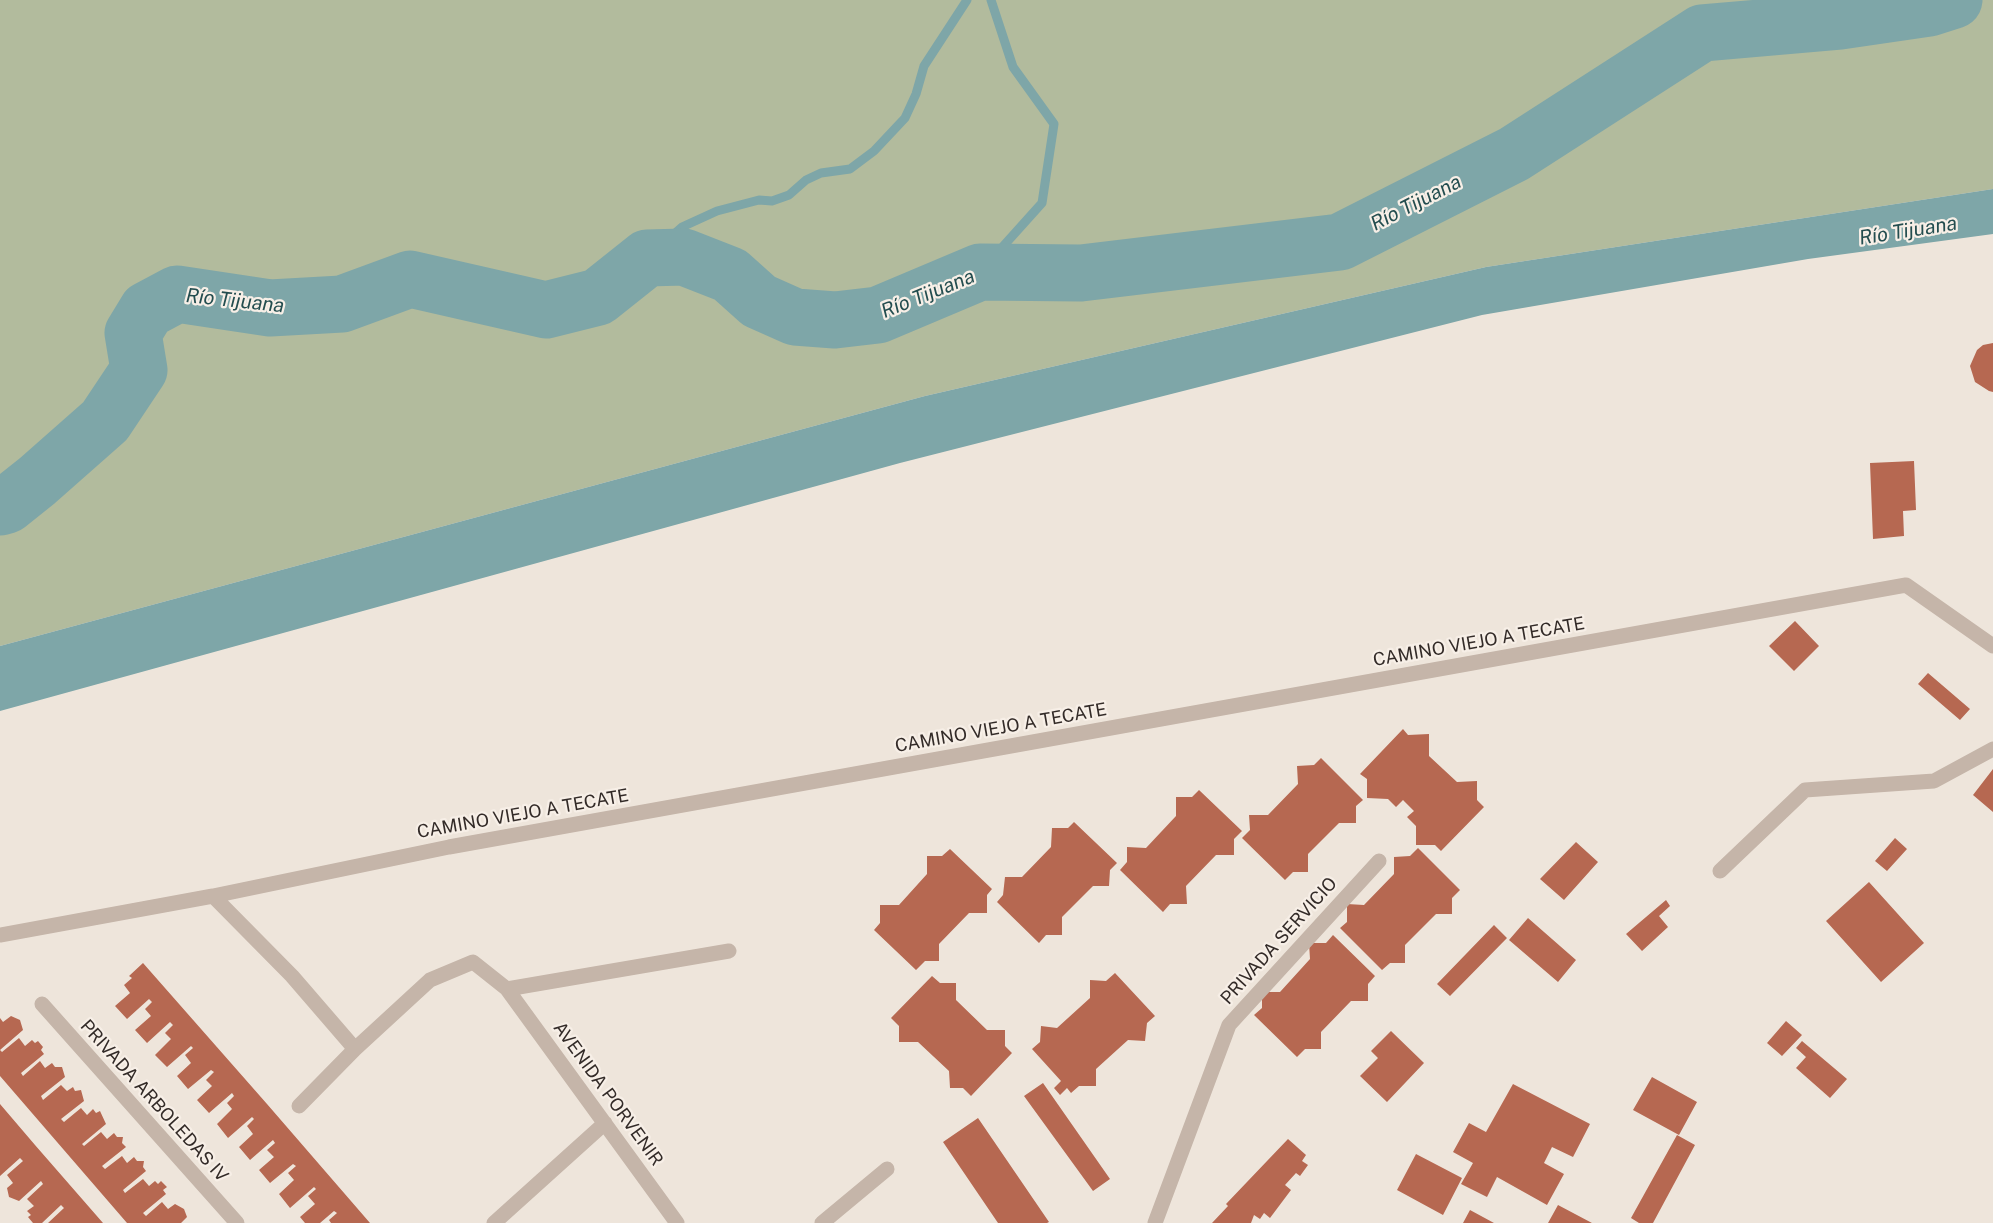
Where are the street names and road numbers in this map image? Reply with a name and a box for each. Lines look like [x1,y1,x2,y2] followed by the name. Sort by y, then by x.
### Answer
[1371,613,1587,671] street label: CAMINO VIEJO A TECATE
[893,699,1109,757] street label: CAMINO VIEJO A TECATE
[415,785,631,843] street label: CAMINO VIEJO A TECATE
[1216,873,1342,1009] street label: PRIVADA SERVICIO
[75,1015,233,1187] street label: PRIVADA ARBOLEDAS IV
[549,1018,667,1170] street label: AVENIDA PORVENIR

